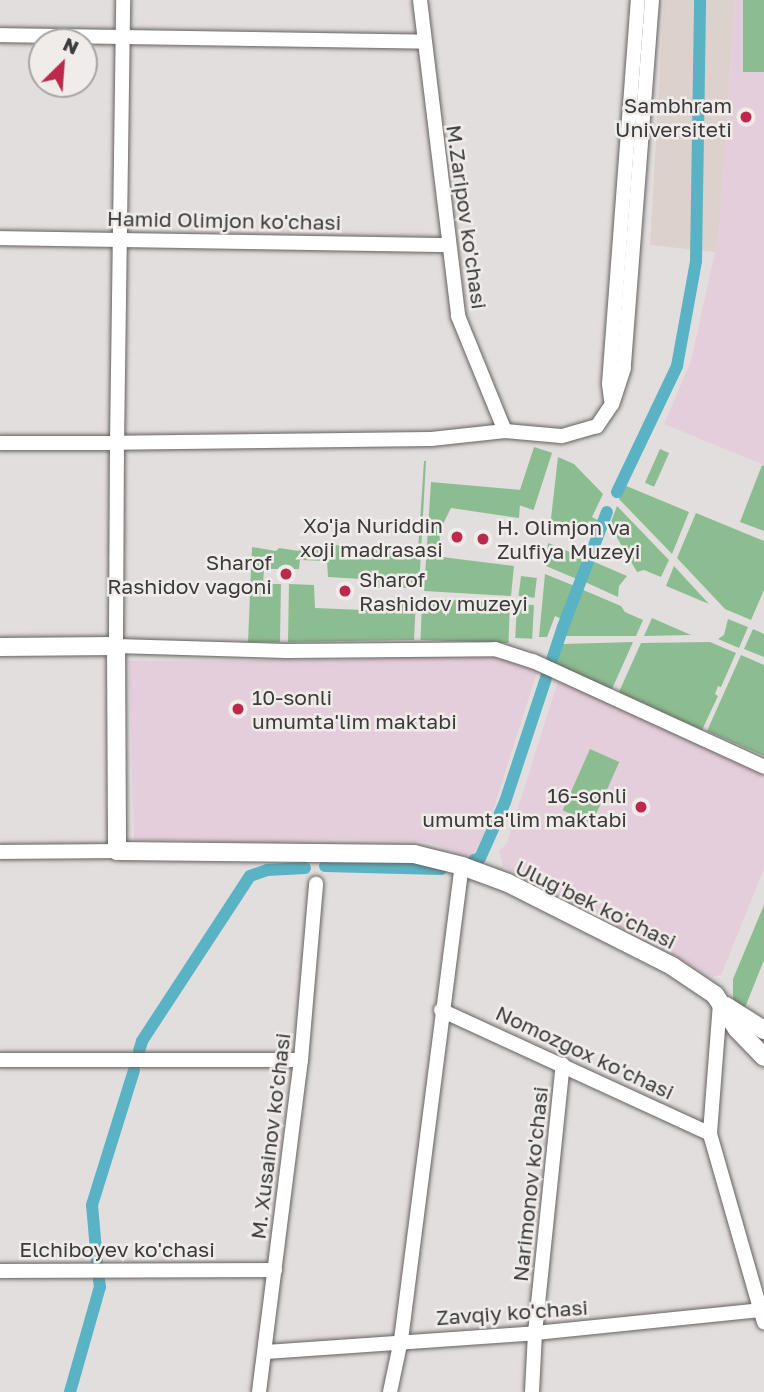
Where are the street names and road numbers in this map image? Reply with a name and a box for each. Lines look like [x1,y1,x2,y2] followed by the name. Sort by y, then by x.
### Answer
[442,123,492,311] street label: M.Zaripov ko'chasi
[107,205,341,235] street label: Hamid Olimjon ko'chasi
[512,854,680,954] street label: Ulug'bek ko'chasi
[492,1000,678,1104] street label: Nomozgox ko'chasi
[245,1031,295,1241] street label: M. Xusainov ko'chasi
[507,1085,553,1283] street label: Narimonov ko'chasi
[19,1236,215,1262] street label: Elchiboyev ko'chasi
[435,1294,589,1330] street label: Zavqiy ko'chasi

